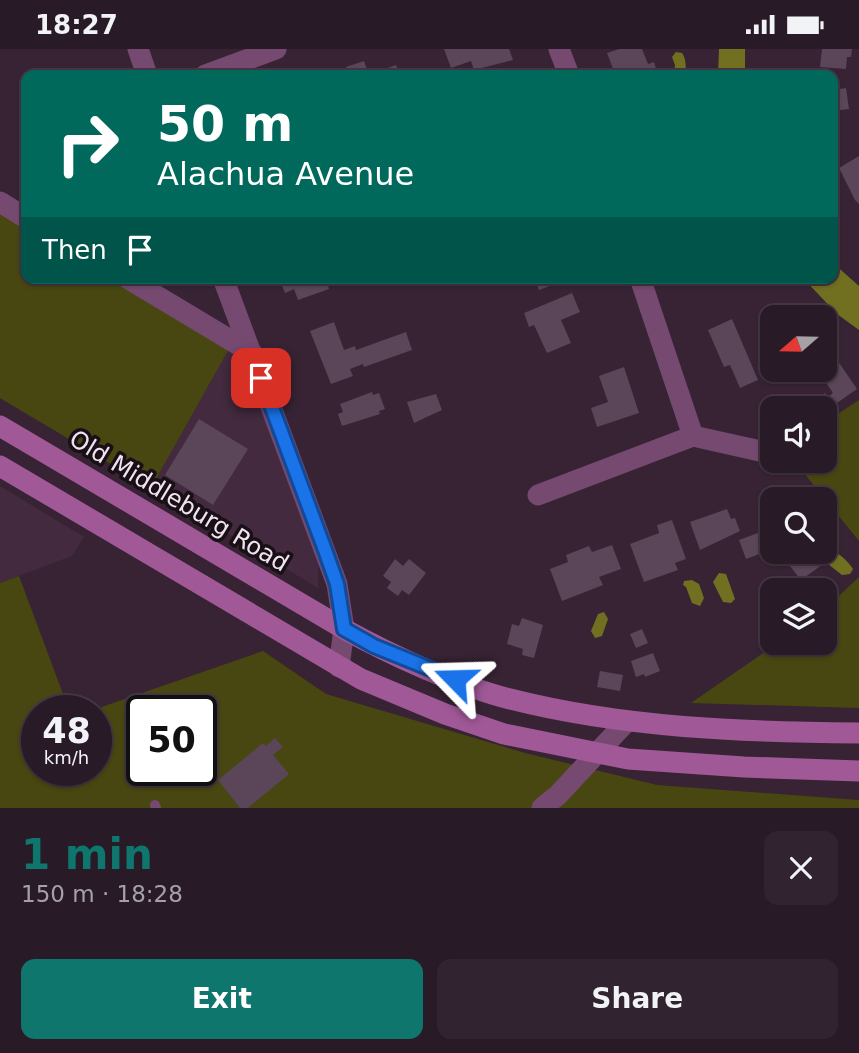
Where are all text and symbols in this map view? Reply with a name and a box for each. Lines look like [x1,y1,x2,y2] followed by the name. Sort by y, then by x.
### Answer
[35,10,118,40] text: 18:27
[157,96,293,153] text: 50 m
[42,98,133,189] icon: right
[157,155,414,193] text: Alachua Avenue
[121,231,159,269] icon: arrive
[42,235,107,265] text: Then
[760,305,836,381] north arrow
[760,305,837,655] map controls
[231,348,291,408] pin
[242,359,280,397] icon: arrive
[760,396,837,473] button: sound
[64,424,294,578] street label: Old Middleburg Road
[760,487,837,564] button: search
[760,578,837,655] button: layers
[418,642,492,716] position arrow
[126,695,217,786] speed limit sign: 50
[42,711,91,751] text: 48
[44,747,89,768] text: km/h
[21,830,153,879] text: 1 min
[764,831,838,905] button: close
[21,881,183,907] text: 150 m · 18:28
[21,959,423,1039] button: Exit
[437,959,838,1039] button: Share

